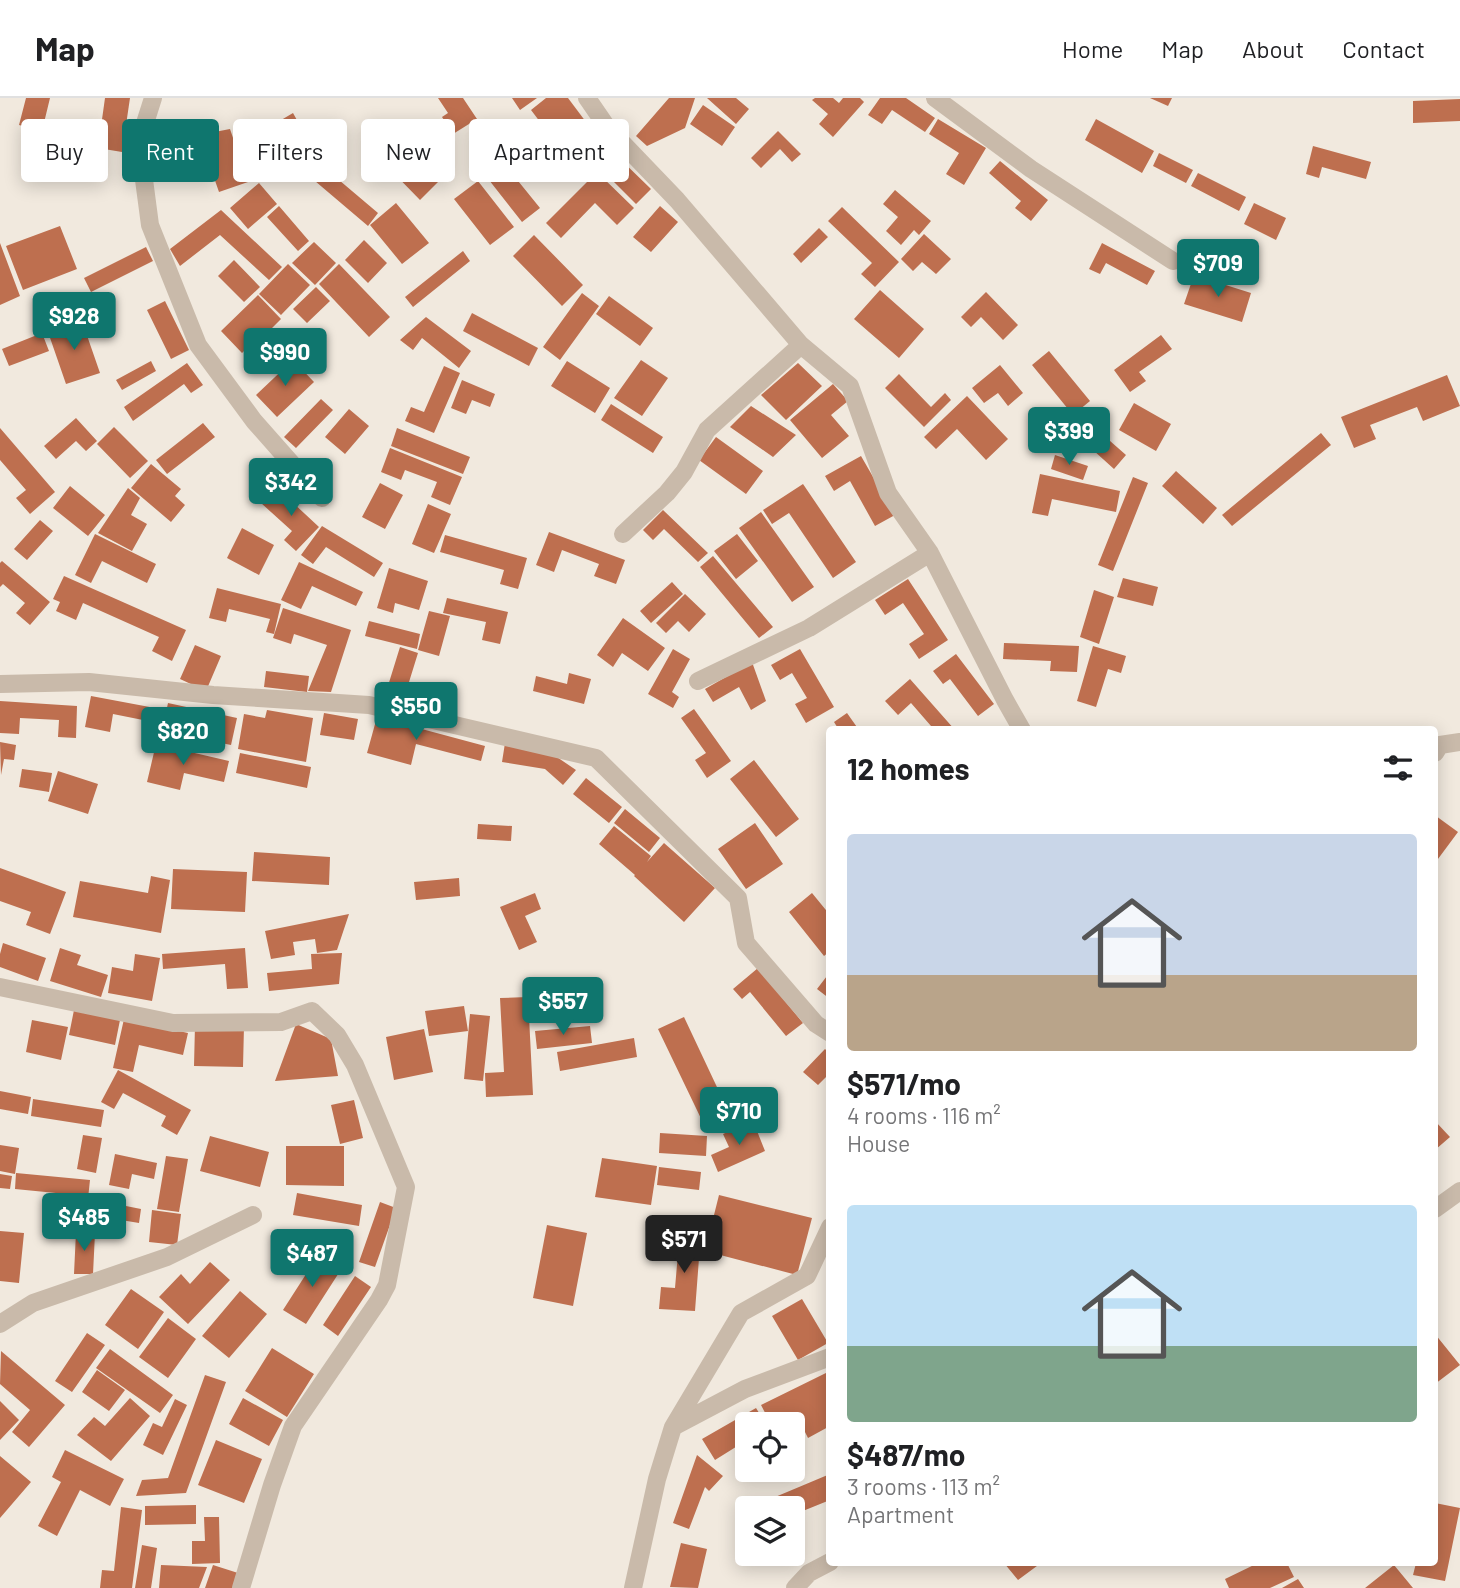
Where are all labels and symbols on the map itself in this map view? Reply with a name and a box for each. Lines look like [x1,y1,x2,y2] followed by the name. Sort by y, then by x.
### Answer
[1177,240,1259,299] pin: $709
[33,292,115,352] pin: $928
[244,328,326,388] pin: $990
[1028,408,1110,467] pin: $399
[250,458,332,518] pin: $342
[375,682,457,742] pin: $550
[142,708,224,767] pin: $820
[522,978,604,1037] pin: $557
[698,1088,780,1147] pin: $710
[43,1194,125,1253] pin: $485
[643,1216,725,1275] pin: $571
[271,1230,353,1289] pin: $487

